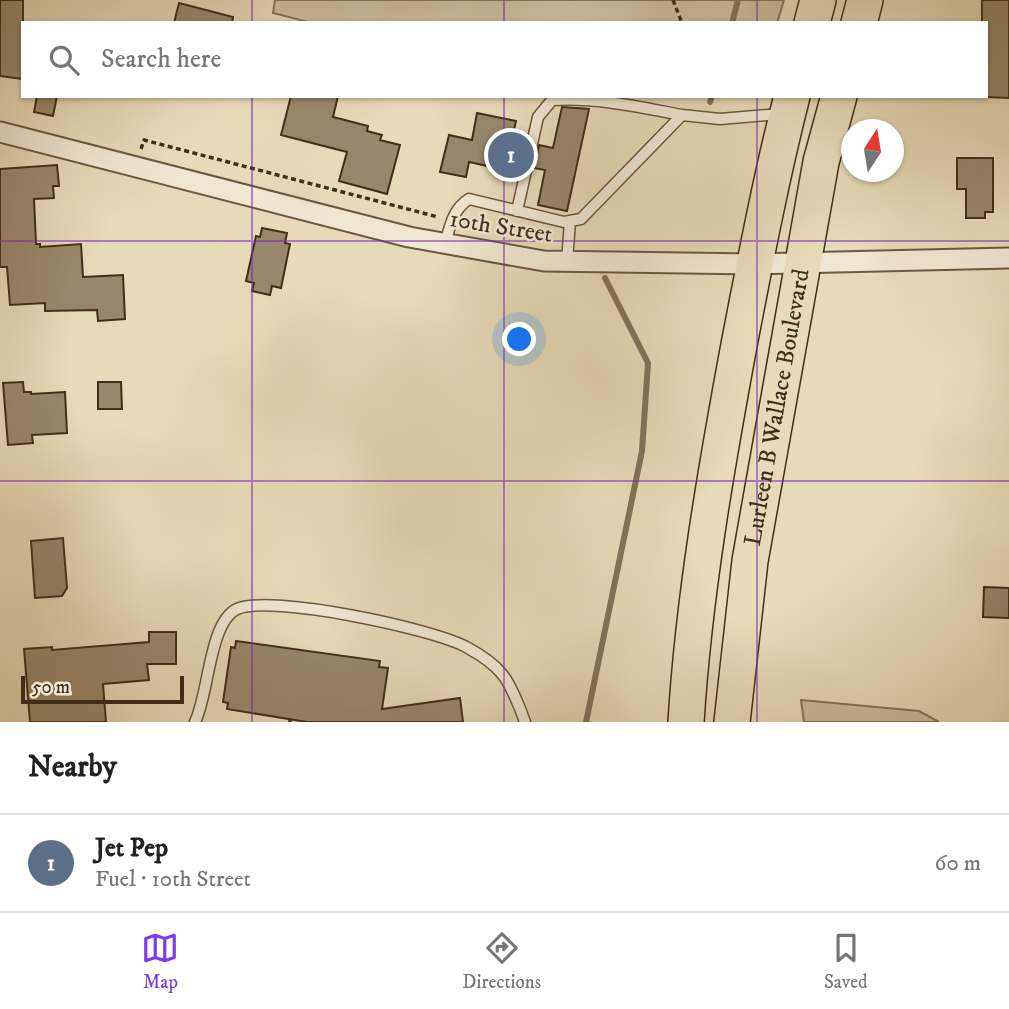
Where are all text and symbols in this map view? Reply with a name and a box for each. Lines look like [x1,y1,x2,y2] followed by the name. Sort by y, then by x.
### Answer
[21,21,988,98] search box
[45,41,83,79] icon: search
[101,43,221,76] text: Search here
[841,119,904,182] north arrow
[488,129,534,181] pin: 1
[447,204,555,250] street label: 10th Street
[738,267,817,548] street label: Lurleen B Wallace Boulevard
[502,322,536,356] your location
[21,673,184,705] scale bar
[32,676,70,699] text: 50 m
[28,749,117,786] text: Nearby
[95,832,168,865] text: Jet Pep
[47,849,55,878] text: 1
[934,849,981,878] text: 60 m
[95,865,251,894] text: Fuel · 10th Street
[141,929,179,994] tab: Map
[462,929,541,994] tab: Directions
[824,929,868,994] tab: Saved

